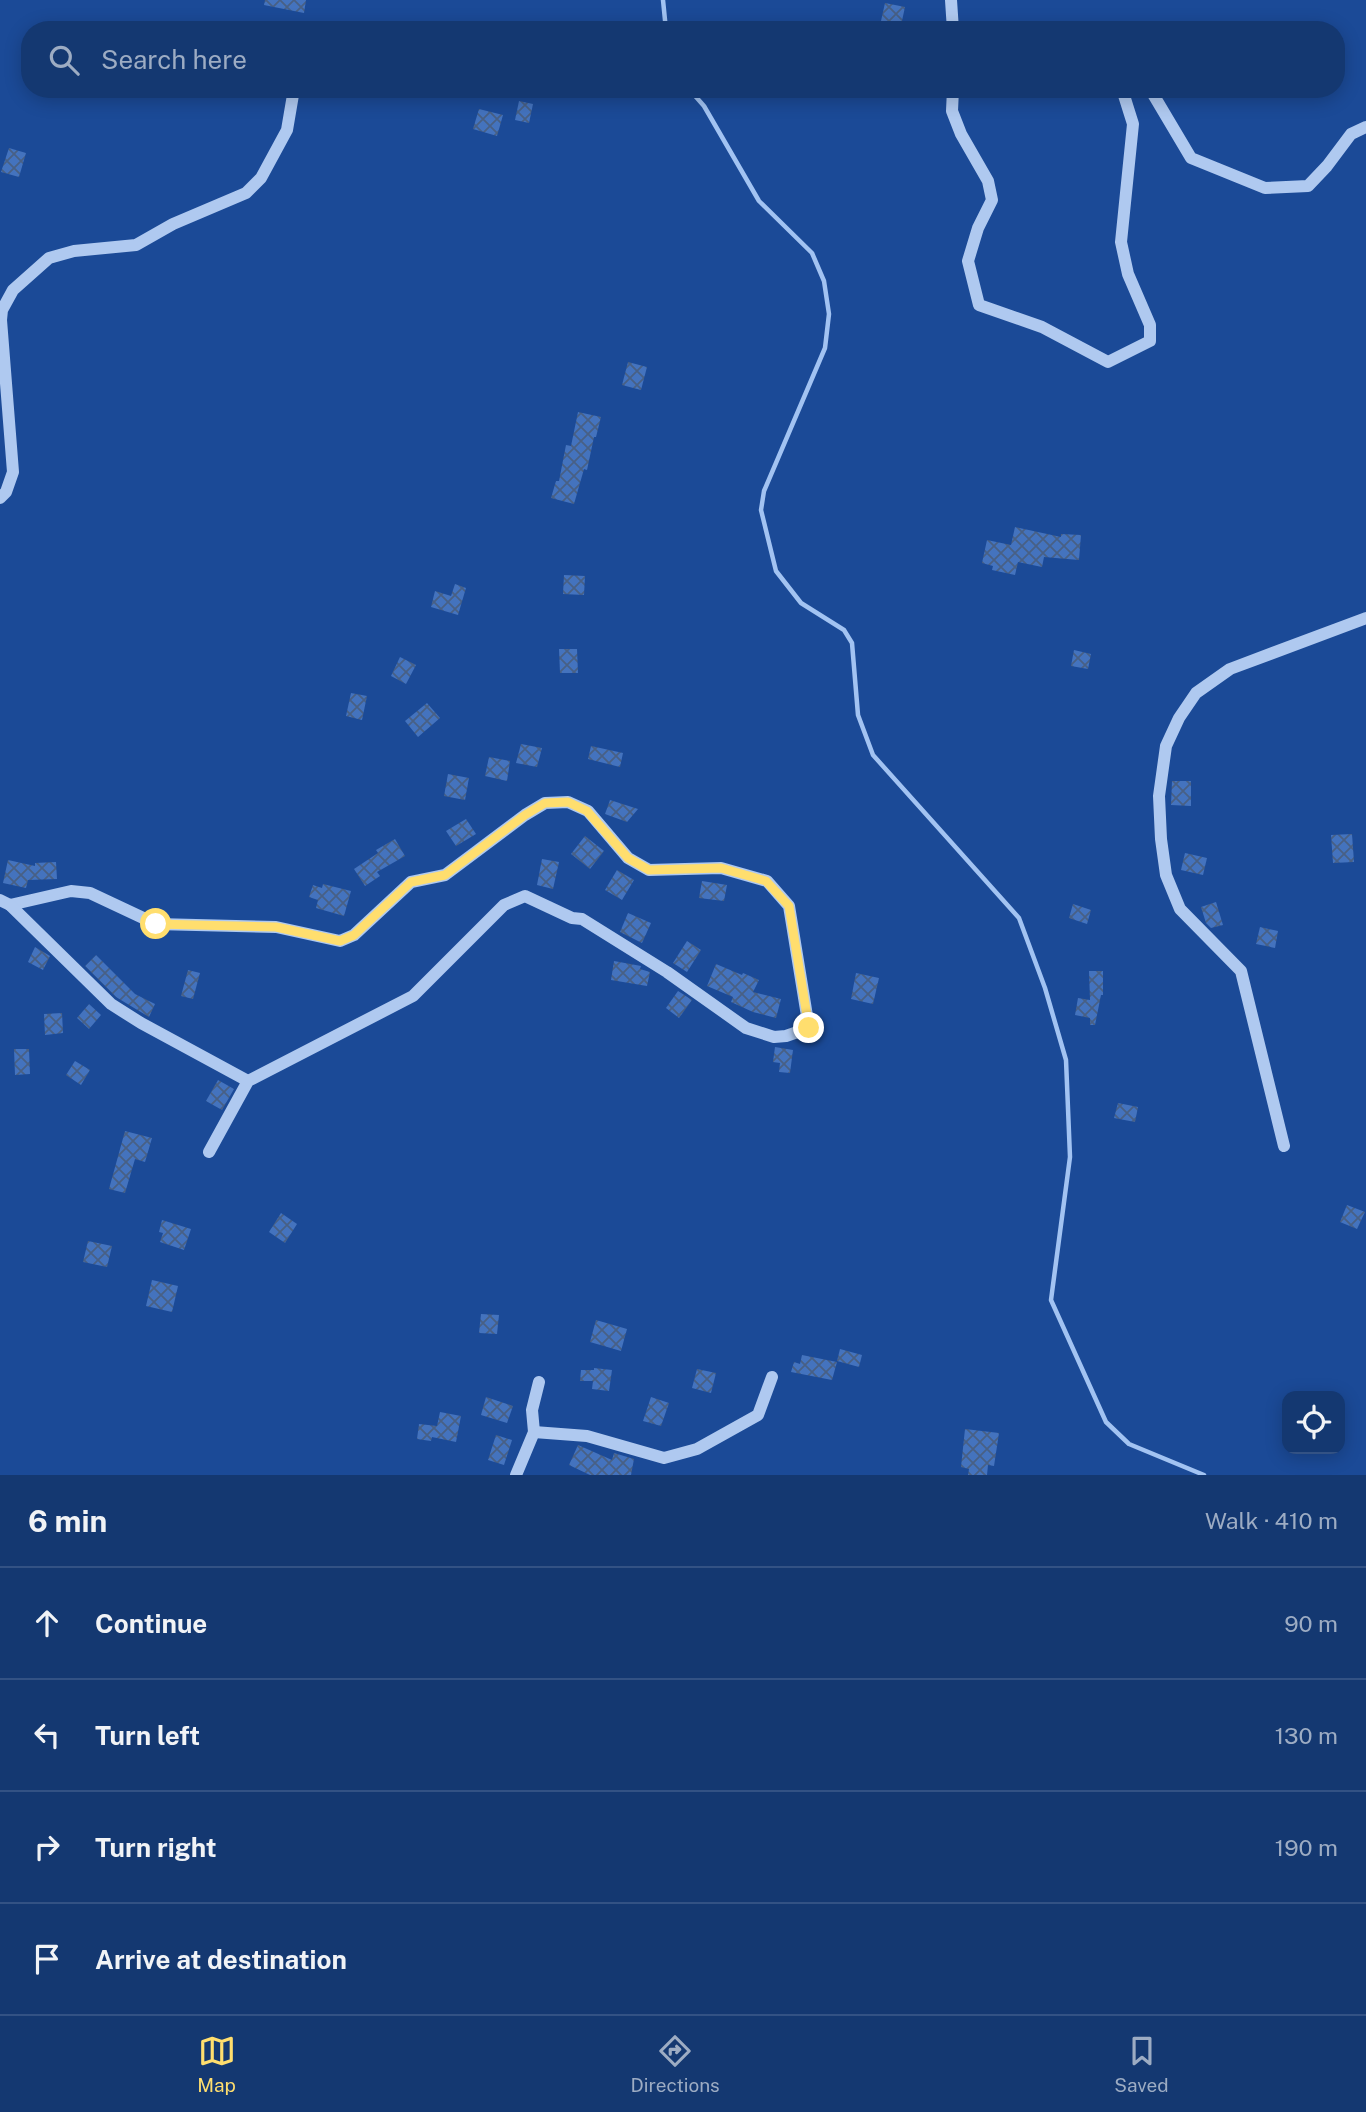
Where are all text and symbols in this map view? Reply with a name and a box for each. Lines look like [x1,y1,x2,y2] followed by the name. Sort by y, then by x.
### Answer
[21,21,1345,98] search box
[45,41,83,79] icon: search
[101,44,247,75] text: Search here
[140,908,171,939] route start
[793,1012,824,1043] route end
[1282,1391,1345,1454] map controls
[1282,1391,1345,1454] button: locate
[28,1503,107,1539] text: 6 min
[1205,1507,1338,1534] text: Walk · 410 m
[28,1604,66,1642] icon: ahead
[95,1608,207,1639] text: Continue
[1284,1610,1338,1637] text: 90 m
[28,1716,66,1754] icon: left
[95,1720,200,1751] text: Turn left
[1275,1722,1338,1749] text: 130 m
[28,1828,66,1866] icon: right
[95,1832,217,1863] text: Turn right
[1275,1834,1338,1861] text: 190 m
[28,1940,66,1978] icon: arrive
[95,1944,347,1975] text: Arrive at destination
[197,2032,236,2096] tab: Map
[630,2032,720,2096] tab: Directions
[1114,2032,1169,2096] tab: Saved

